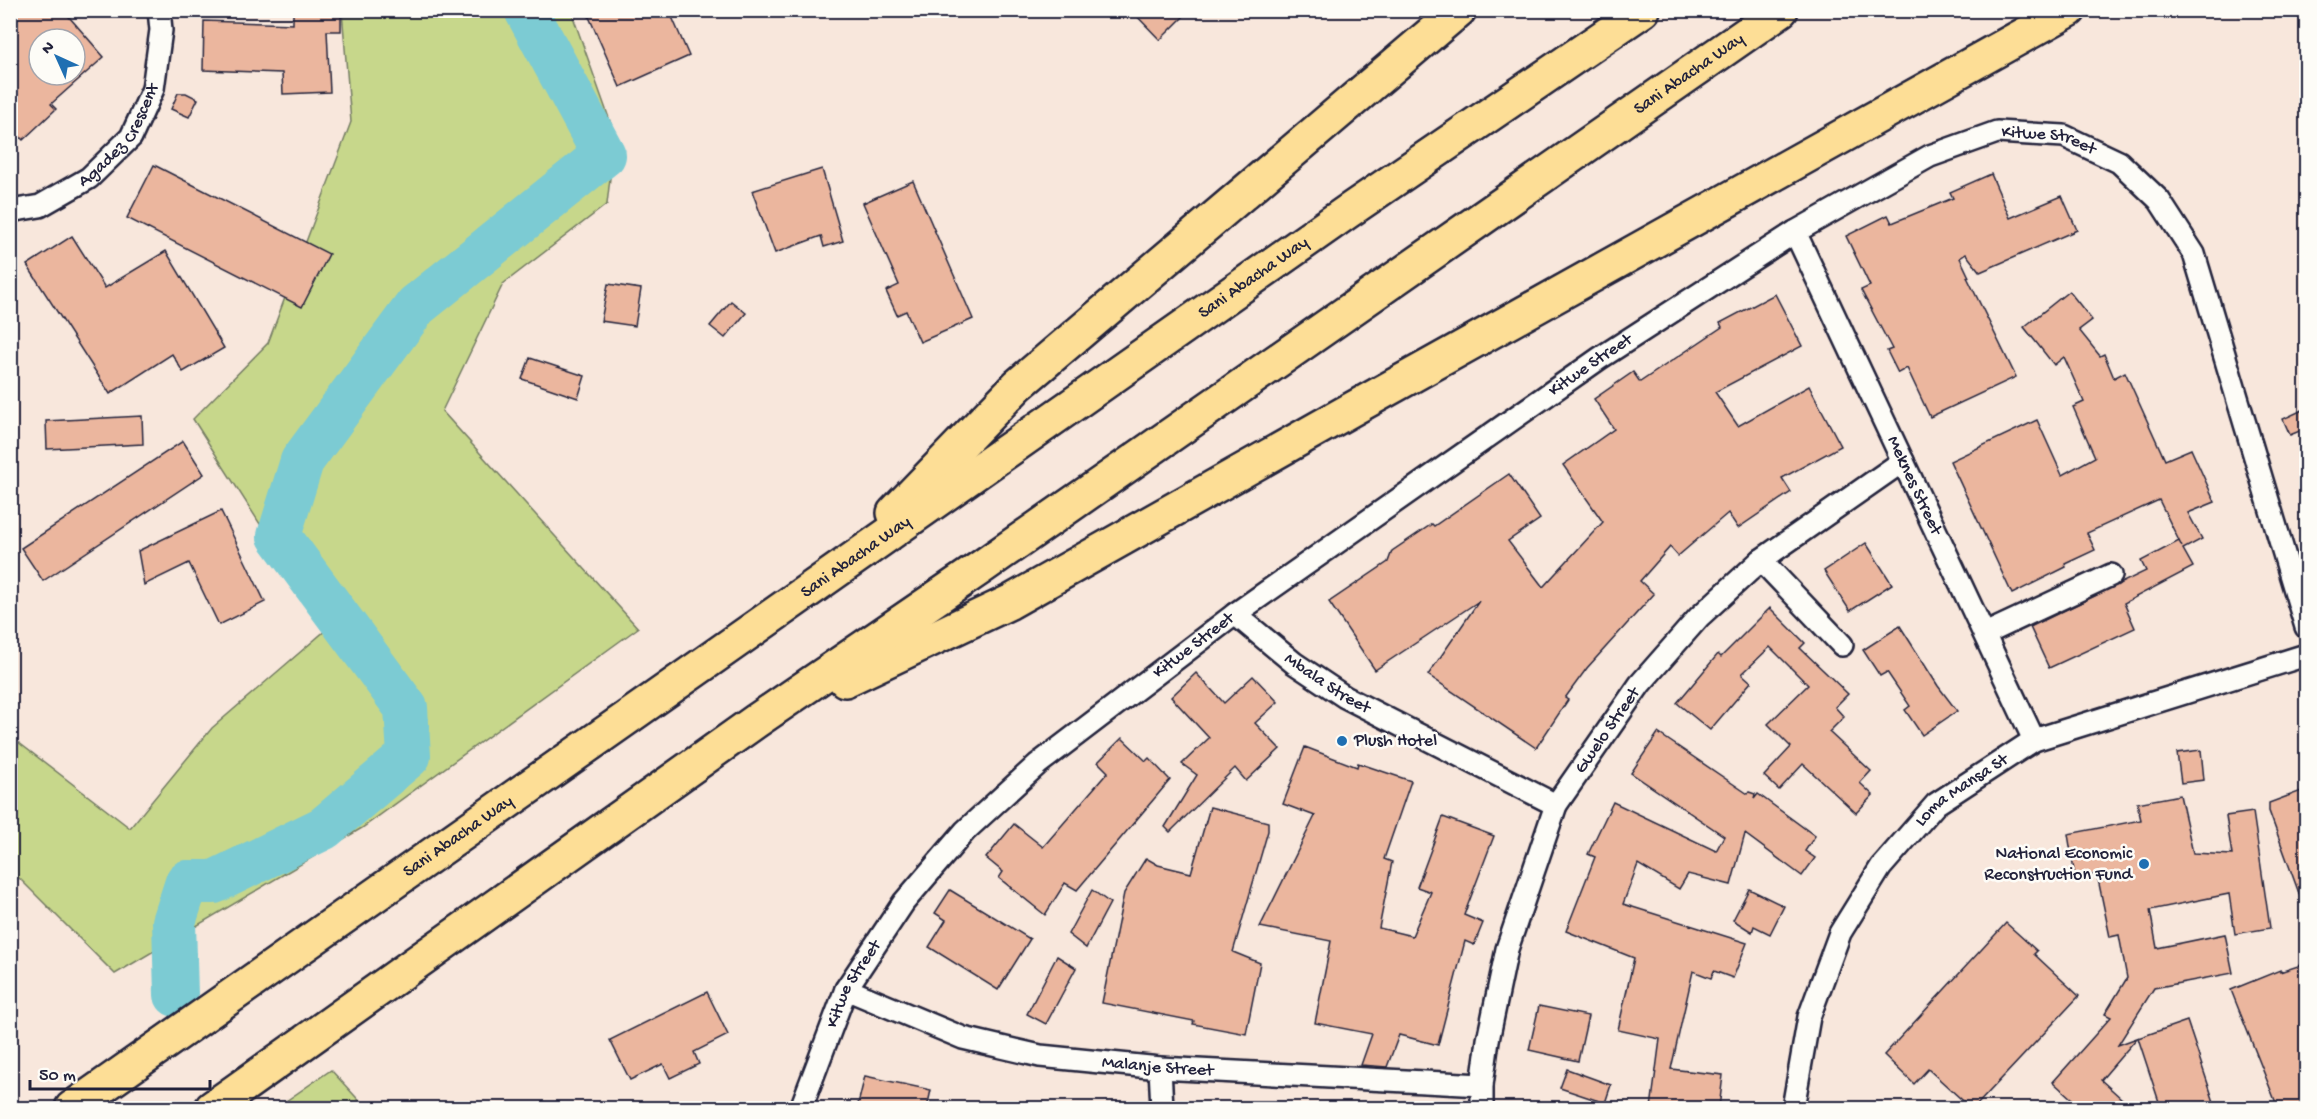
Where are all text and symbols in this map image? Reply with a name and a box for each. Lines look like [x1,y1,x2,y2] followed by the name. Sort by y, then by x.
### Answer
[27,27,87,87] north arrow
[1630,28,1748,120] street label: Sani Abacha Way
[38,38,60,59] text: N
[75,81,164,192] street label: Agadez Crescent
[2001,122,2101,161] street label: Kitwe Street
[1194,232,1313,324] street label: Sani Abacha Way
[1545,329,1638,401] street label: Kitwe Street
[1882,433,1947,540] street label: Meknes Street
[797,511,915,603] street label: Sani Abacha Way
[1149,607,1240,683] street label: Kitwe Street
[1280,649,1375,719] street label: Mbala Street
[1570,682,1646,778] street label: Gwelo Street
[1353,731,1437,752] place label: Plush Hotel
[1335,734,1349,748] marker: Plush Hotel
[1911,748,2014,831] street label: Loma Mansa St
[399,791,517,882] street label: Sani Abacha Way
[1984,844,2133,886] place label: National Economic Reconstruction Fund
[2137,857,2151,871] marker: National Economic Reconstruction Fund
[822,935,887,1031] street label: Kitwe Street
[1101,1052,1216,1081] street label: Malanje Street
[30,1053,210,1091] scale bar
[39,1066,76,1087] text: 50 m

